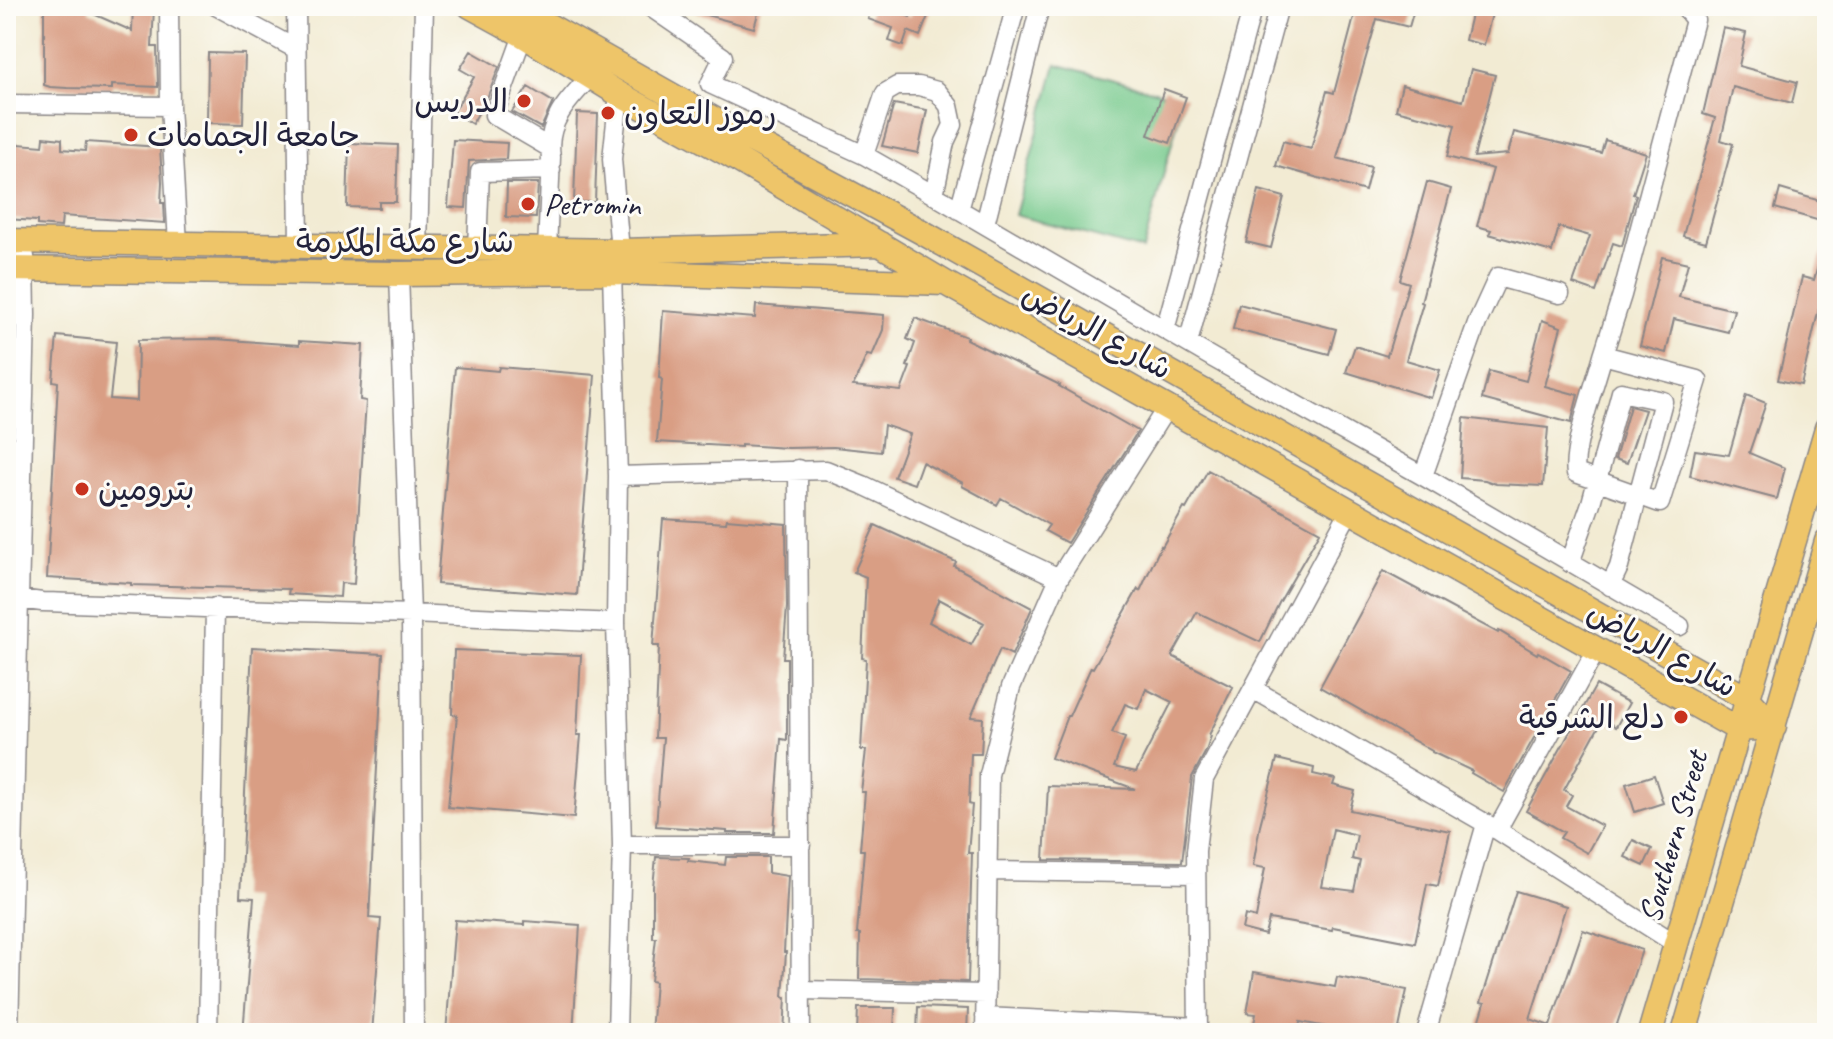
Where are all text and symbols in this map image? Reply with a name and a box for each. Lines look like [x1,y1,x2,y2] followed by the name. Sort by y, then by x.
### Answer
[414,81,508,122] place label: الدريس
[515,92,533,110] marker: الدريس
[624,93,777,134] place label: رموز التعاون
[599,104,617,122] marker: رموز التعاون
[147,115,360,156] place label: جامعة الجمامات
[122,126,140,144] marker: جامعة الجمامات
[544,184,642,225] place label: Petromin
[519,195,537,213] marker: Petromin
[296,221,514,264] street label: شارع مكة المكرمة
[1014,273,1179,391] street label: شارع الرياض
[98,469,194,510] place label: بترومين
[73,480,91,498] marker: بترومين
[1579,591,1744,709] street label: شارع الرياض
[1519,697,1665,740] place label: دلع الشرقية
[1672,708,1690,726] marker: دلع الشرقية
[1629,743,1718,928] street label: Southern Street

